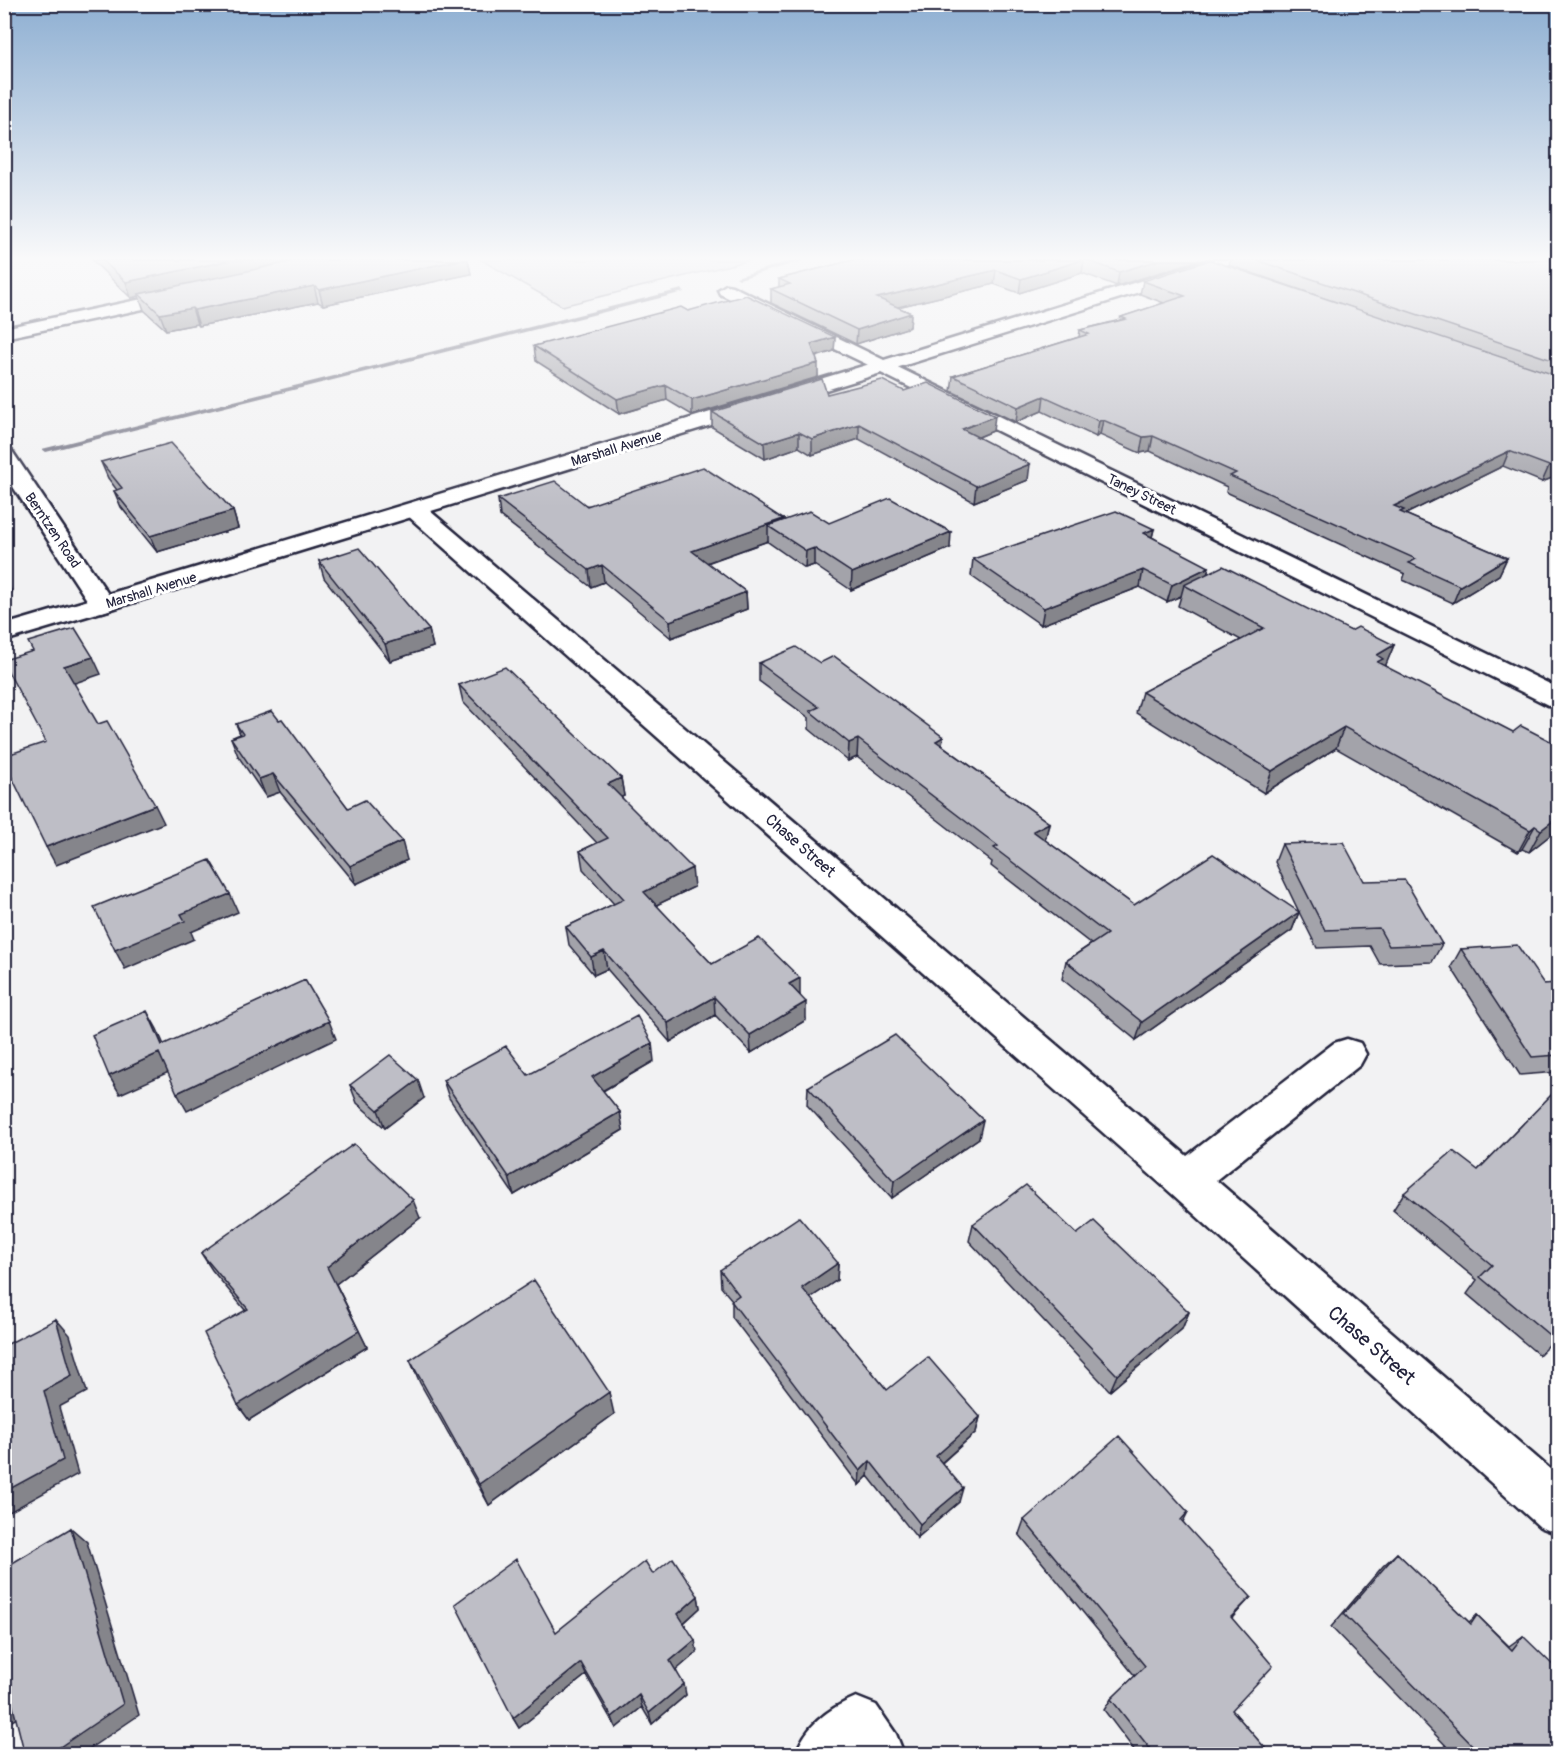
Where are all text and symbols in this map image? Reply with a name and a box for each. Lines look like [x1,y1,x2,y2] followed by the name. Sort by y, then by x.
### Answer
[569,427,664,470] street label: Marshall Avenue
[1104,470,1179,519] street label: Taney Street
[21,489,84,571] street label: Berntzen Road
[104,569,199,612] street label: Marshall Avenue
[761,810,840,882] street label: Chase Street
[1323,1300,1421,1391] street label: Chase Street

